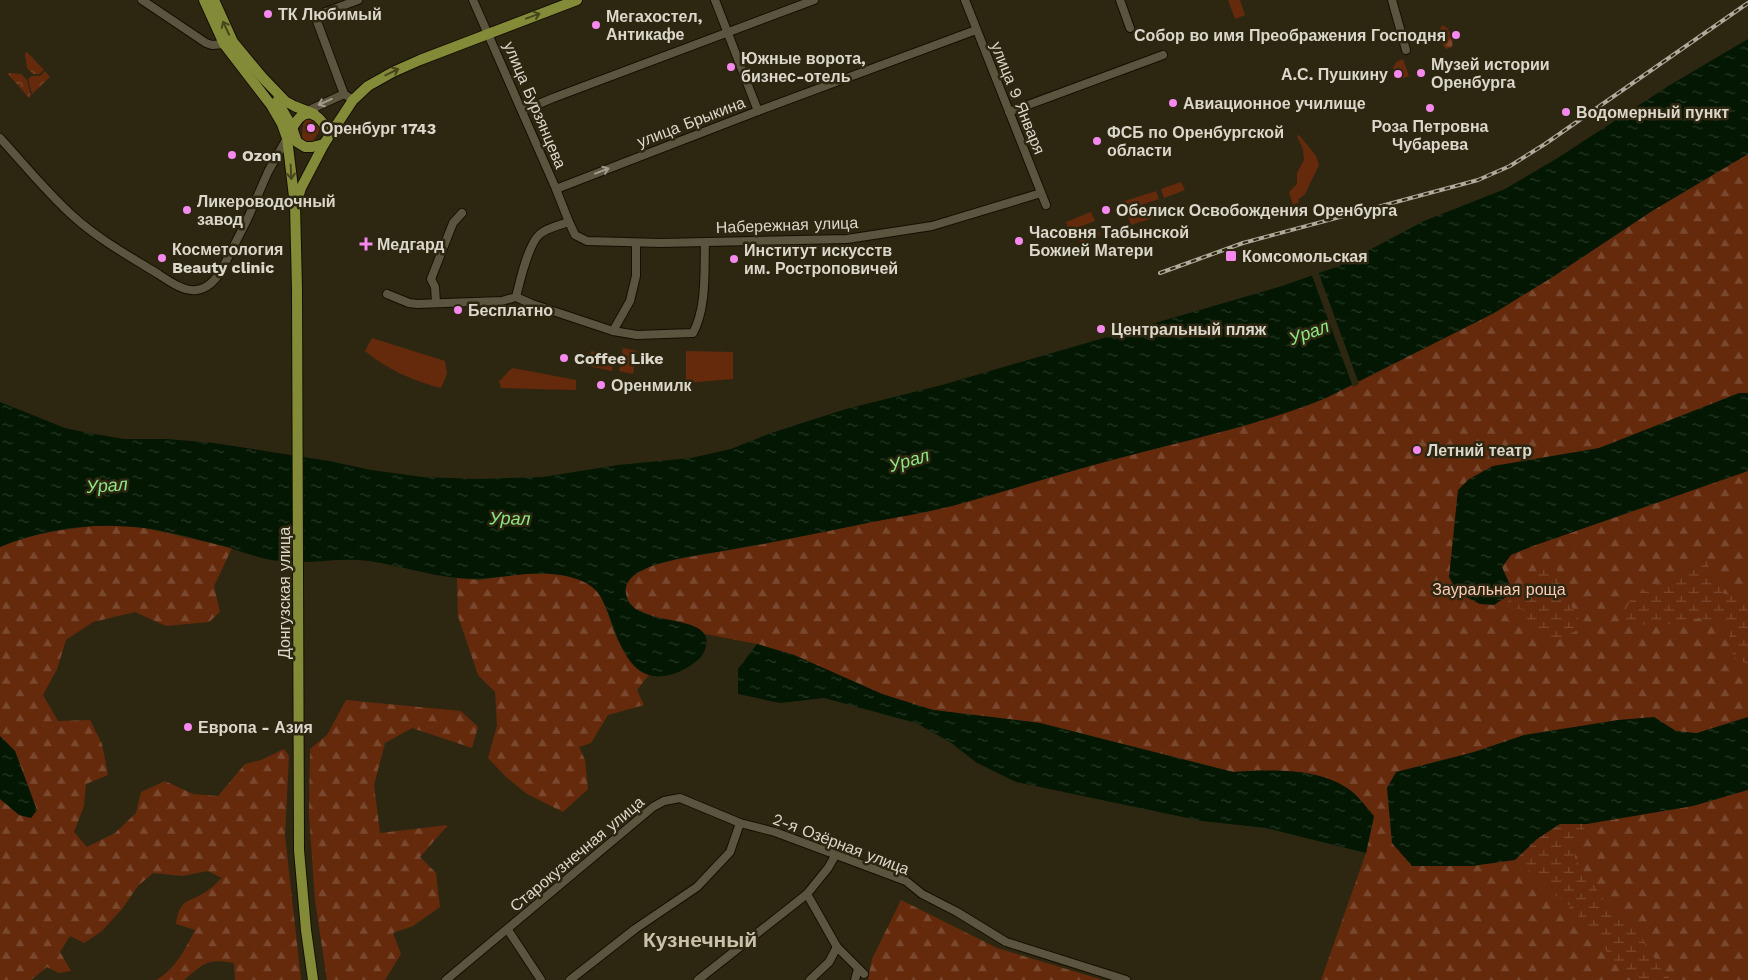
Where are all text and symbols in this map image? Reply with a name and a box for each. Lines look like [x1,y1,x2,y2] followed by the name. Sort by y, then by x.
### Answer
[278,5,382,24] place label: ТК Любимый
[606,7,702,44] place label: Мегахостел, Антикафе
[262,8,274,20] marker: ТК Любимый
[524,11,540,20] one-way arrow
[590,19,602,31] marker: Мегахостел, Антикафе
[221,21,231,36] one-way arrow
[1134,26,1446,45] place label: Собор во имя Преображения Господня
[1450,29,1462,41] marker: Собор во имя Преображения Господня
[500,39,570,171] street label: улица Бурзянцева
[987,39,1049,157] street label: улица 9 Января
[741,49,866,86] place label: Южные ворота, бизнес-отель
[1431,55,1550,92] place label: Музей истории Оренбурга
[725,61,737,73] marker: Южные ворота, бизнес-отель
[1281,65,1388,84] place label: А.С. Пушкину
[384,67,399,77] one-way arrow
[1415,67,1427,79] marker: Музей истории Оренбурга
[1392,68,1404,80] marker: А.С. Пушкину
[634,93,748,151] street label: улица Брыкина
[1183,94,1366,113] place label: Авиационное училище
[318,97,333,107] one-way arrow
[1167,97,1179,109] marker: Авиационное училище
[1424,102,1436,114] marker: Роза Петровна Чубарева
[1576,103,1729,122] place label: Водомерный пункт
[1560,106,1572,118] marker: Водомерный пункт
[1371,117,1489,154] place label: Роза Петровна Чубарева
[321,119,436,138] place label: Оренбург 1743
[305,122,317,134] marker: Оренбург 1743
[1107,123,1284,160] place label: ФСБ по Оренбургской области
[1091,135,1103,147] marker: ФСБ по Оренбургской области
[242,146,281,165] place label: Ozon
[226,149,238,161] marker: Ozon
[287,163,296,179] one-way arrow
[594,166,609,176] one-way arrow
[197,192,336,229] place label: Ликероводочный завод
[1116,201,1397,220] place label: Обелиск Освобождения Оренбурга
[181,204,193,216] marker: Ликероводочный завод
[1100,204,1112,216] marker: Обелиск Освобождения Оренбурга
[715,213,859,237] street label: Набережная улица
[1029,223,1189,260] place label: Часовня Табынской Божией Матери
[377,235,444,254] place label: Медгард
[1013,235,1025,247] marker: Часовня Табынской Божией Матери
[359,237,373,251] marker: Медгард
[172,240,283,277] place label: Косметология Beauty clinic
[744,241,898,278] place label: Институт искусств им. Ростроповичей
[1242,247,1368,266] place label: Комсомольская
[1224,249,1238,263] marker: Комсомольская
[156,252,168,264] marker: Косметология Beauty clinic
[728,253,740,265] marker: Институт искусств им. Ростроповичей
[468,301,553,320] place label: Бесплатно
[452,304,464,316] marker: Бесплатно
[1285,315,1332,349] water label: Урал
[1111,320,1267,339] place label: Центральный пляж
[1095,323,1107,335] marker: Центральный пляж
[574,349,664,368] place label: Coffee Like
[558,352,570,364] marker: Coffee Like
[611,376,693,395] place label: Оренмилк
[595,379,607,391] marker: Оренмилк
[1427,441,1532,460] place label: Летний театр
[885,444,932,476] water label: Урал
[1411,444,1423,456] marker: Летний театр
[85,473,128,497] water label: Урал
[488,507,531,529] water label: Урал
[275,527,294,659] street label: Донгузская улица
[1432,580,1566,599] park label: Зауральная роща
[198,718,313,737] place label: Европа - Азия
[182,721,194,733] marker: Европа - Азия
[506,792,648,916] street label: Старокузнечная улица
[770,809,912,879] street label: 2-я Озёрная улица
[643,927,757,952] district label: Кузнечный

